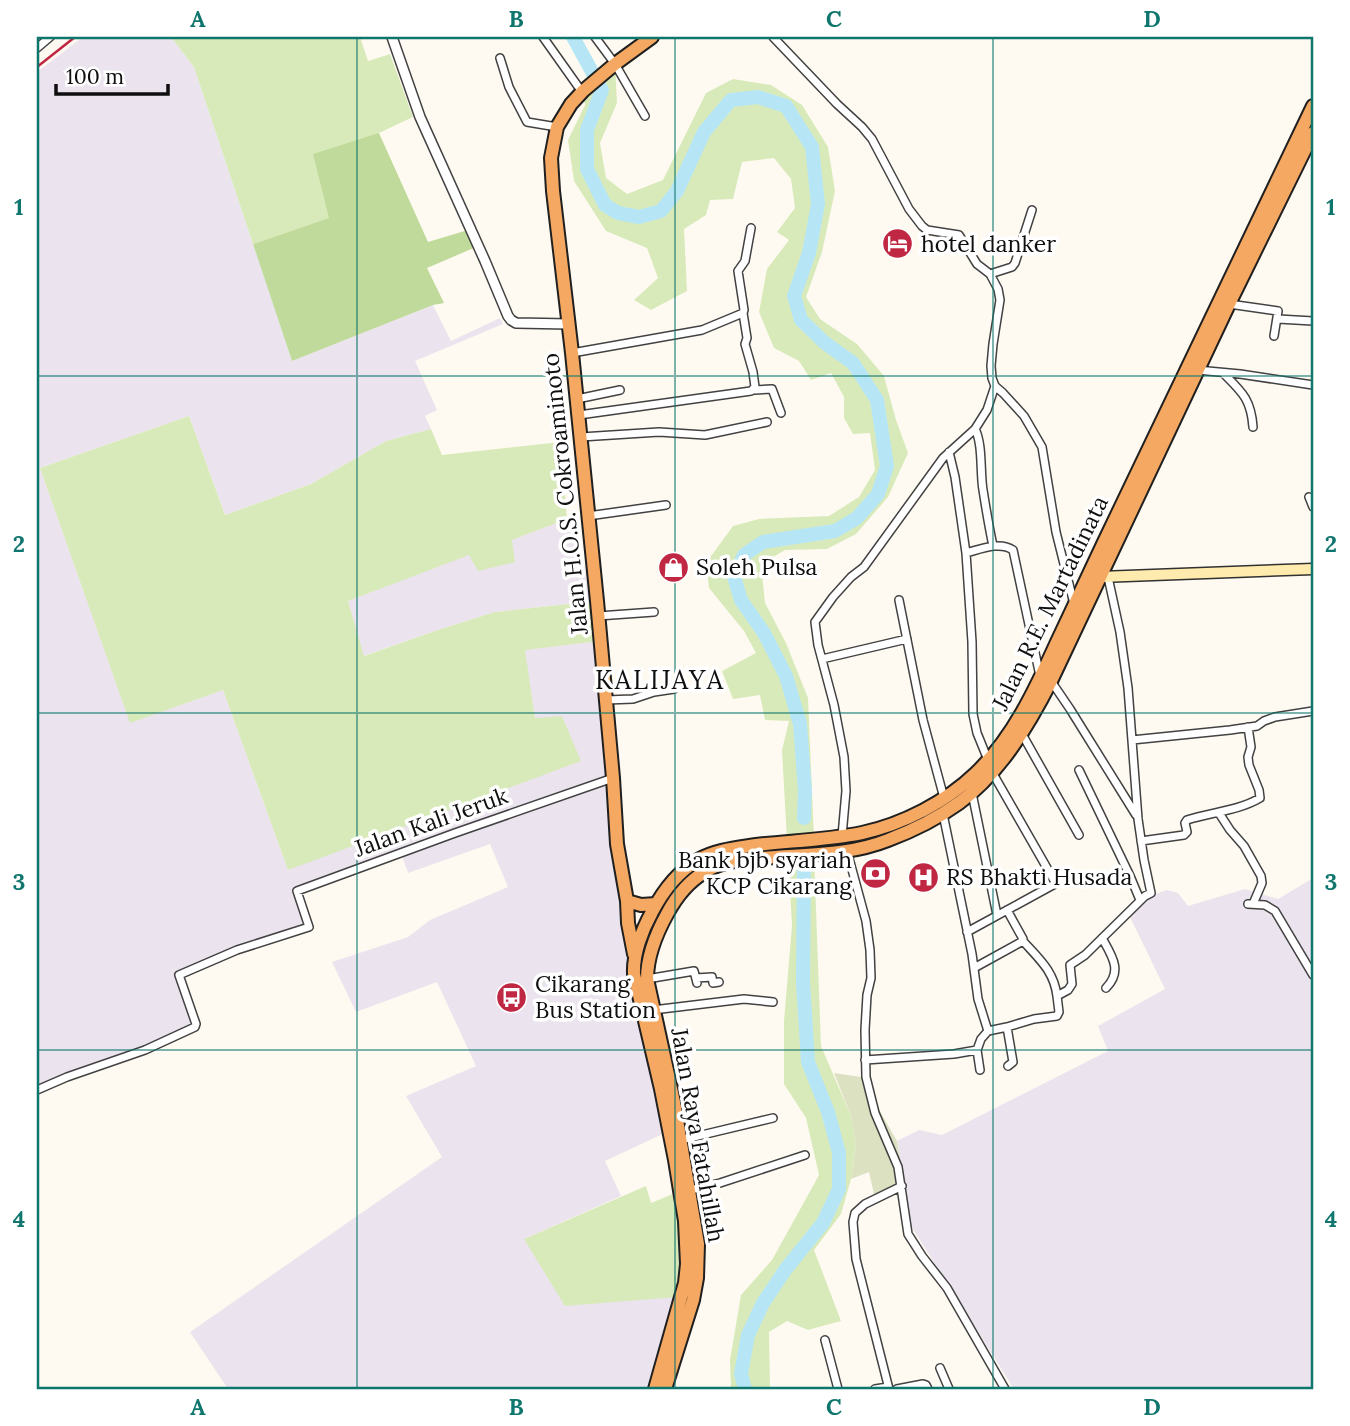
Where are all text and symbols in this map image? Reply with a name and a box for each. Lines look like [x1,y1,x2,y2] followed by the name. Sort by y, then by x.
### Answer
[190,4,206,33] text: A
[508,4,524,33] text: B
[826,4,842,33] text: C
[1143,4,1161,33] text: D
[56,52,168,96] scale bar
[66,63,124,90] text: 100 m
[14,192,24,221] text: 1
[1326,192,1336,221] text: 1
[881,227,915,261] hotel icon: hotel danker
[921,229,1056,258] place label: hotel danker
[535,352,594,637] street label: Jalan H.O.S. Cokroaminoto
[985,491,1114,716] street label: Jalan R.E. Martadinata
[13,529,25,558] text: 2
[1325,529,1337,558] text: 2
[656,550,690,584] shop icon: Soleh Pulsa
[696,552,818,581] place label: Soleh Pulsa
[595,663,725,696] district label: KALIJAYA
[349,780,512,863] street label: Jalan Kali Jeruk
[678,845,853,900] place label: Bank bjb syariah KCP Cikarang
[858,856,892,890] bank icon: Bank bjb syariah KCP Cikarang
[906,860,940,894] hospital icon: RS Bhakti Husada
[946,862,1133,891] place label: RS Bhakti Husada
[13,867,25,896] text: 3
[1325,867,1337,896] text: 3
[535,969,656,1024] place label: Cikarang Bus Station
[495,980,529,1014] bus stop icon: Cikarang Bus Station
[665,1025,732,1244] street label: Jalan Raya Fatahillah
[13,1204,25,1233] text: 4
[1325,1204,1337,1233] text: 4
[190,1392,206,1421] text: A
[508,1392,524,1421] text: B
[826,1392,842,1421] text: C
[1143,1392,1161,1421] text: D

